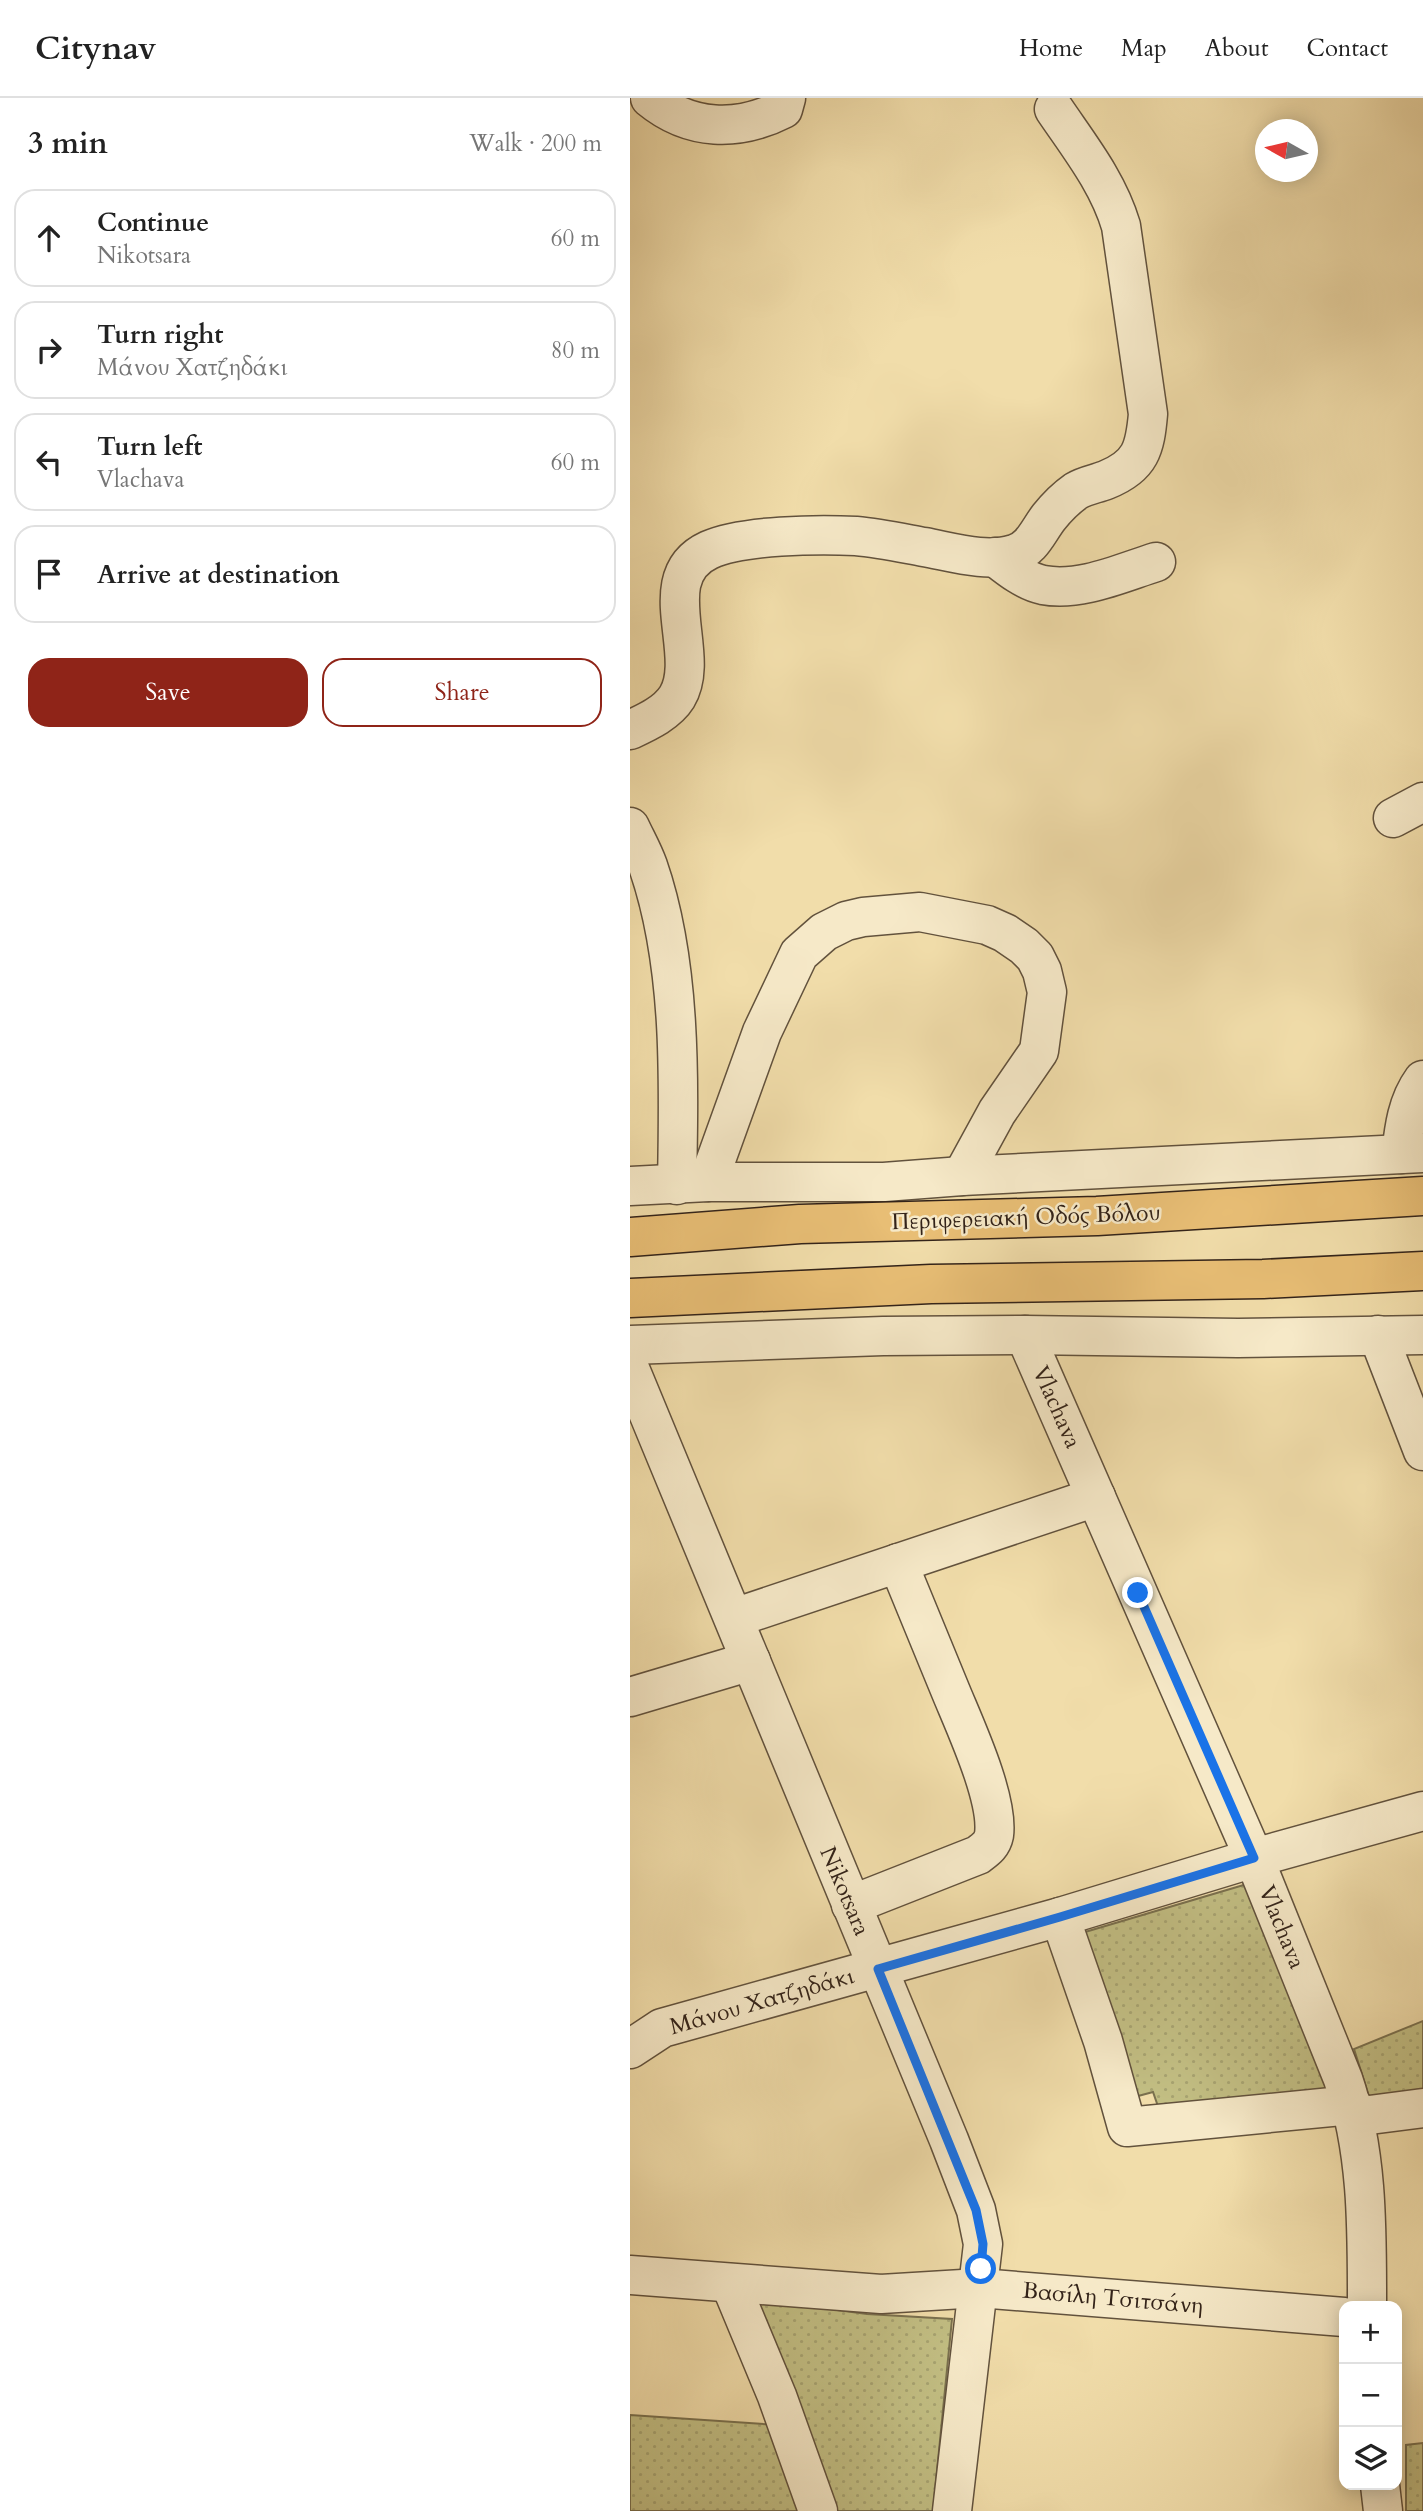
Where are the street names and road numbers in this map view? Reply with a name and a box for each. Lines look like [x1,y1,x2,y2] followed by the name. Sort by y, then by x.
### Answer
[891,1197,1161,1237] street label: Περιφερειακή Οδός Βόλου
[1025,1361,1089,1453] street label: Vlachava
[812,1842,878,1940] street label: Nikotsara
[1251,1881,1313,1973] street label: Vlachava
[666,1960,858,2042] street label: Μάνου Χατζηδάκι
[1021,2275,1205,2321] street label: Βασίλη Τσιτσάνη

